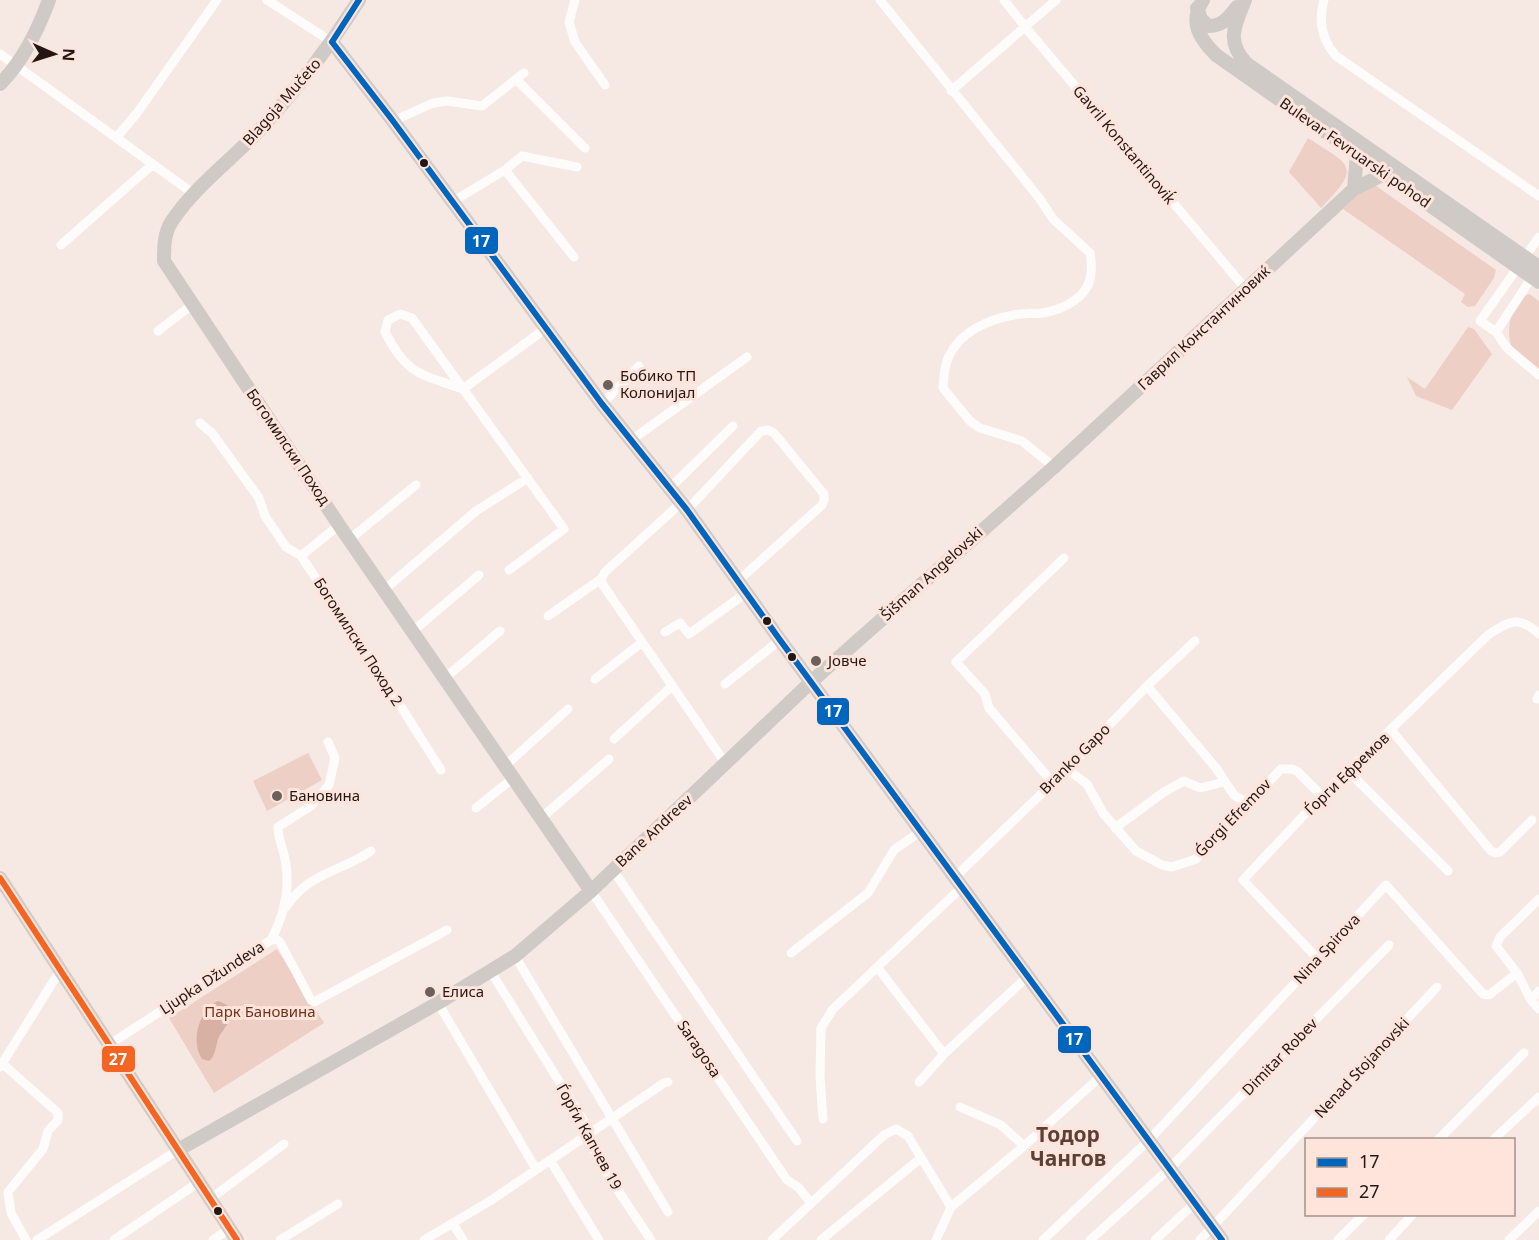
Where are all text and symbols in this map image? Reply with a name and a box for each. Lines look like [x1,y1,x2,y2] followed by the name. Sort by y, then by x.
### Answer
[24,24,84,84] north arrow
[58,48,80,62] text: N
[238,53,325,149] street label: Blagoja Mučeto
[1069,81,1180,208] street label: Gavril Konstantinoviḱ
[1276,92,1435,212] street label: Bulevar Fevruarski pohod
[418,157,430,169] unlabelled marker
[464,226,499,255] line badge: 17
[472,230,490,252] text: 17
[1133,261,1274,394] street label: Гаврил Константиновиќ
[620,365,696,402] place label: Бобико ТП Колонијал
[601,378,615,392] marker: Бобико ТП Колонијал
[242,384,335,509] street label: Богомилски Поход
[876,522,987,624] street label: Šišman Angelovski
[310,574,408,709] street label: Богомилски Поход 2
[761,615,773,627] unlabelled marker
[826,650,867,670] place label: Јовче
[786,651,798,663] unlabelled marker
[809,654,823,668] marker: Јовче
[816,697,850,726] line badge: 17
[824,700,842,722] text: 17
[1035,719,1114,798] street label: Branko Gapo
[1300,728,1393,819] street label: Ѓорги Ефремов
[1190,774,1275,861] street label: Ǵorgi Efremov
[289,785,360,805] place label: Бановина
[270,789,284,803] marker: Бановина
[611,789,696,871] street label: Bane Andreev
[1289,909,1364,988] street label: Nina Spirova
[155,936,267,1018] street label: Ljupka Džundeva
[442,981,484,1001] place label: Елиса
[423,985,437,999] marker: Елиса
[204,1001,316,1021] park label: Парк Бановина
[1237,1013,1321,1099] street label: Dimitar Robev
[1309,1013,1413,1122] street label: Nenad Stojanovski
[673,1016,726,1081] street label: Saragosa
[1057,1025,1092,1054] line badge: 17
[1065,1028,1083,1050] text: 17
[101,1045,136,1073] line badge: 27
[109,1048,127,1070] text: 27
[552,1080,627,1193] street label: Ѓорѓи Капчев 19
[1030,1120,1106,1172] district label: Тодор Чангов
[1305,1138,1515,1216] legend
[1359,1149,1380,1173] text: 17
[1359,1179,1380,1203] text: 27
[212,1205,224,1217] unlabelled marker

